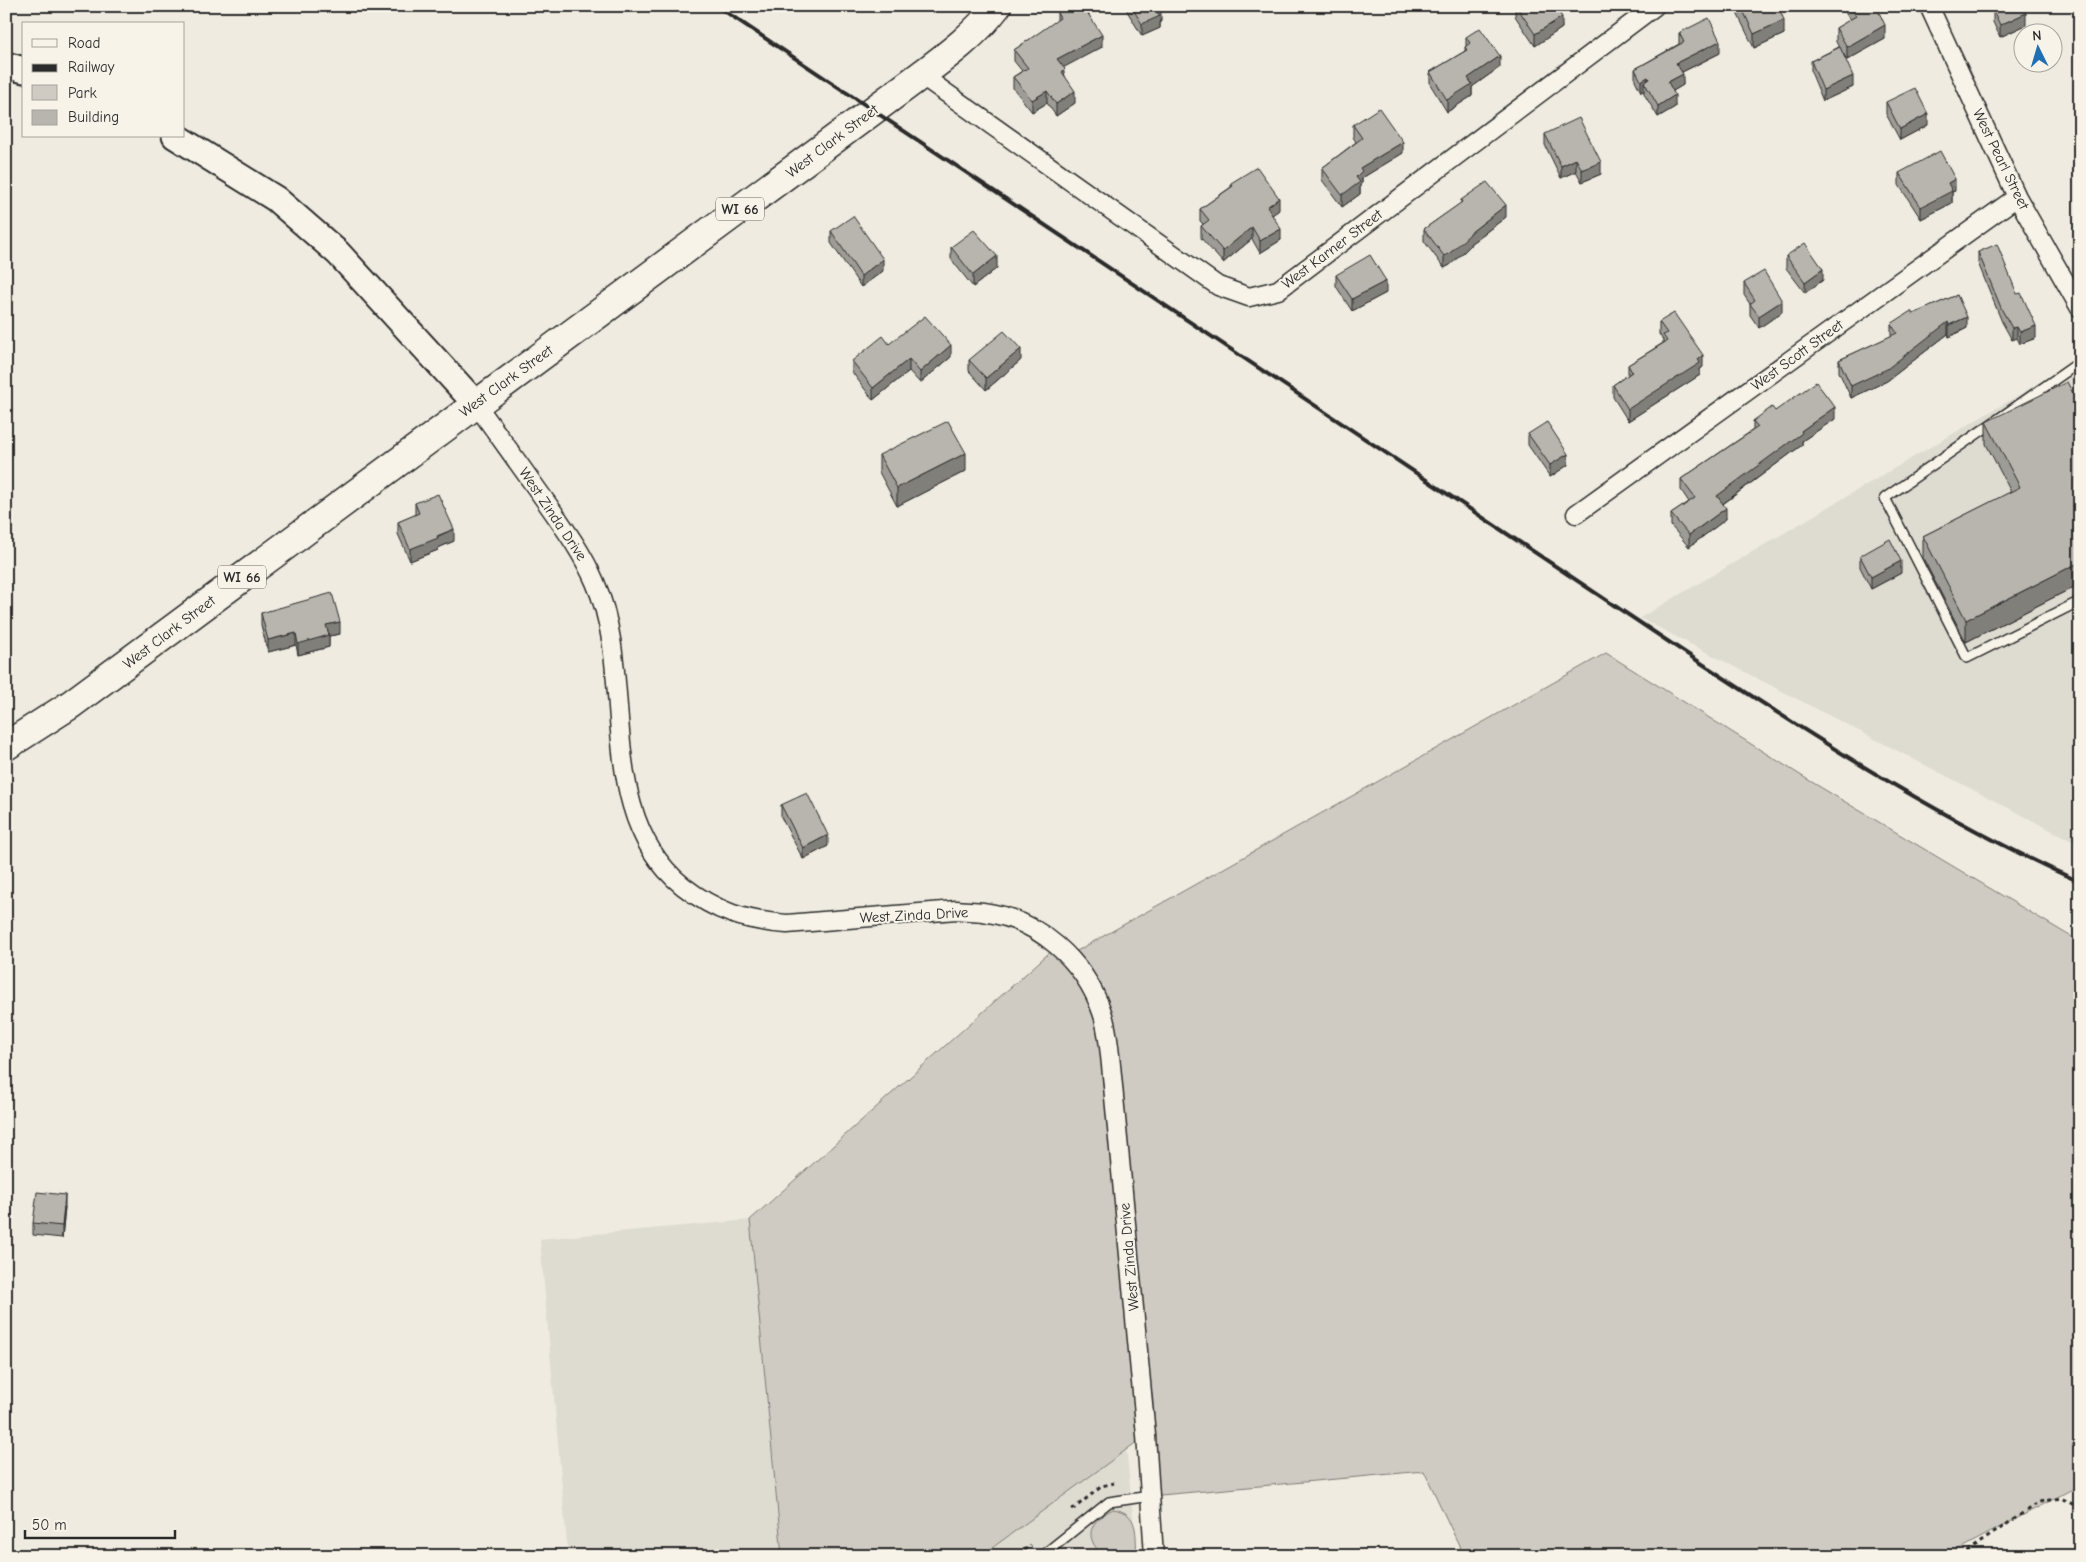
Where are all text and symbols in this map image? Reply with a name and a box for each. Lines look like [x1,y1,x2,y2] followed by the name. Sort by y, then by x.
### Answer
[22,22,185,138] legend
[2014,22,2064,72] north arrow
[2032,27,2042,44] text: N
[68,34,100,52] text: Road
[68,58,115,76] text: Railway
[68,84,97,102] text: Park
[782,100,882,182] street label: West Clark Street
[1969,106,2033,213] street label: West Pearl Street
[68,108,119,126] text: Building
[716,198,764,220] road number: WI 66
[1278,205,1386,293] street label: West Karner Street
[1747,315,1847,394] street label: West Scott Street
[456,341,557,421] street label: West Clark Street
[515,464,591,564] street label: West Zinda Drive
[218,566,266,588] road number: WI 66
[119,591,219,673] street label: West Clark Street
[859,903,969,927] street label: West Zinda Drive
[1115,1202,1143,1312] street label: West Zinda Drive
[25,1507,175,1539] scale bar
[32,1516,67,1534] text: 50 m

